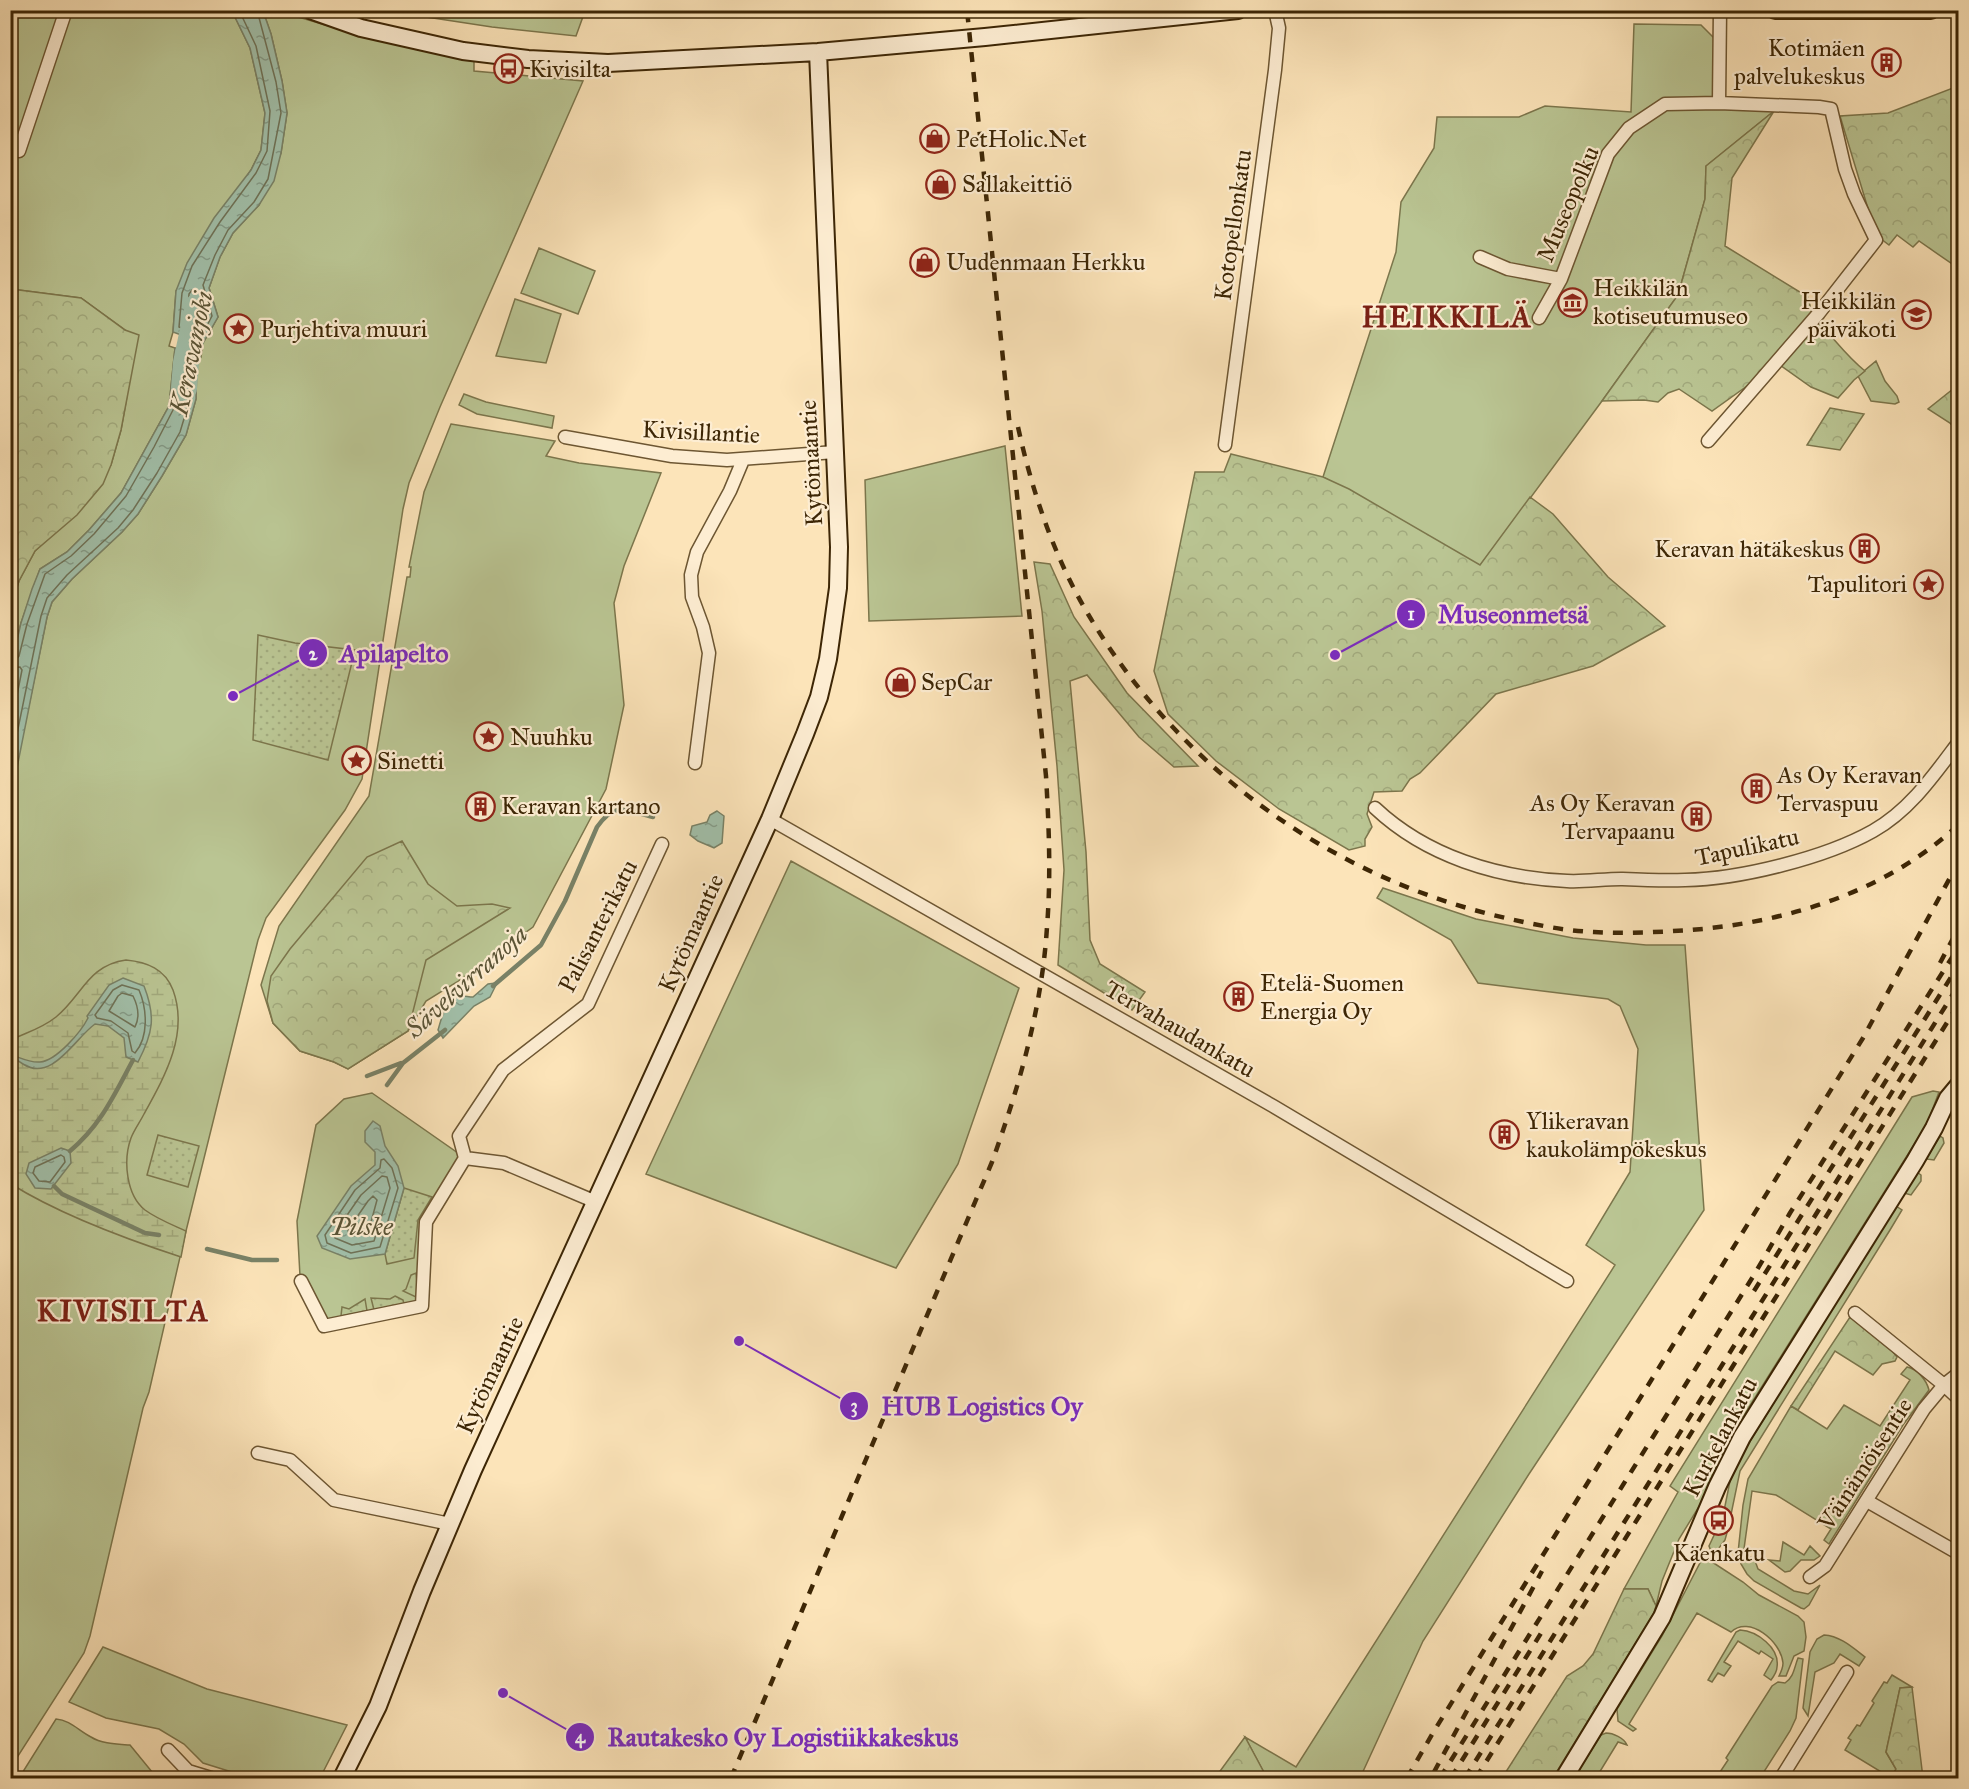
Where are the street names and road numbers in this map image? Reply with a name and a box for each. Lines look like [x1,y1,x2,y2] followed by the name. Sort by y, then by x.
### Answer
[1530,141,1606,266] street label: Museopolku
[1208,147,1258,303] street label: Kotopellonkatu
[793,399,829,527] street label: Kytömaantie
[641,414,761,450] street label: Kivisillantie
[1692,821,1802,873] street label: Tapulikatu
[552,854,644,997] street label: Palisanterikatu
[652,869,730,997] street label: Kytömaantie
[1099,974,1261,1084] street label: Tervahaudankatu
[450,1311,530,1439] street label: Kytömaantie
[1676,1372,1764,1502] street label: Kurkelankatu
[1811,1392,1919,1537] street label: Väinämöisentie

